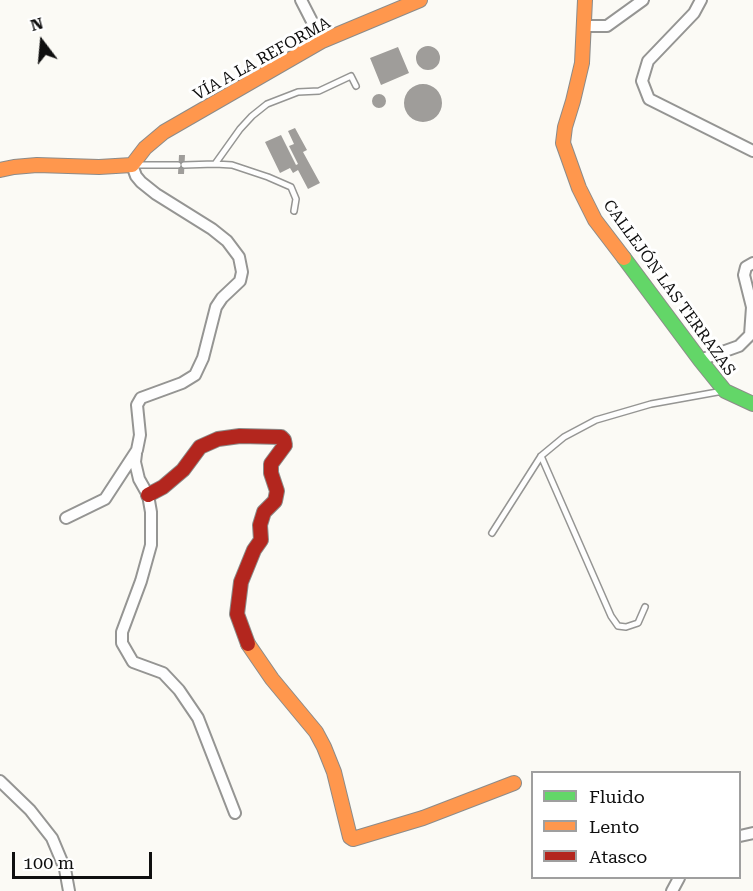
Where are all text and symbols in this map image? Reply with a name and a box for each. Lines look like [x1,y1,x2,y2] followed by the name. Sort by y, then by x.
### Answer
[12,12,72,72] north arrow
[28,13,45,35] text: N
[190,13,334,105] street label: VÍA A LA REFORMA
[599,196,739,380] street label: CALLEJÓN LAS TERRAZAS
[531,771,741,879] legend
[589,786,645,807] text: Fluido
[589,816,639,837] text: Lento
[15,840,154,878] scale bar
[589,846,647,867] text: Atasco
[23,852,74,873] text: 100 m

